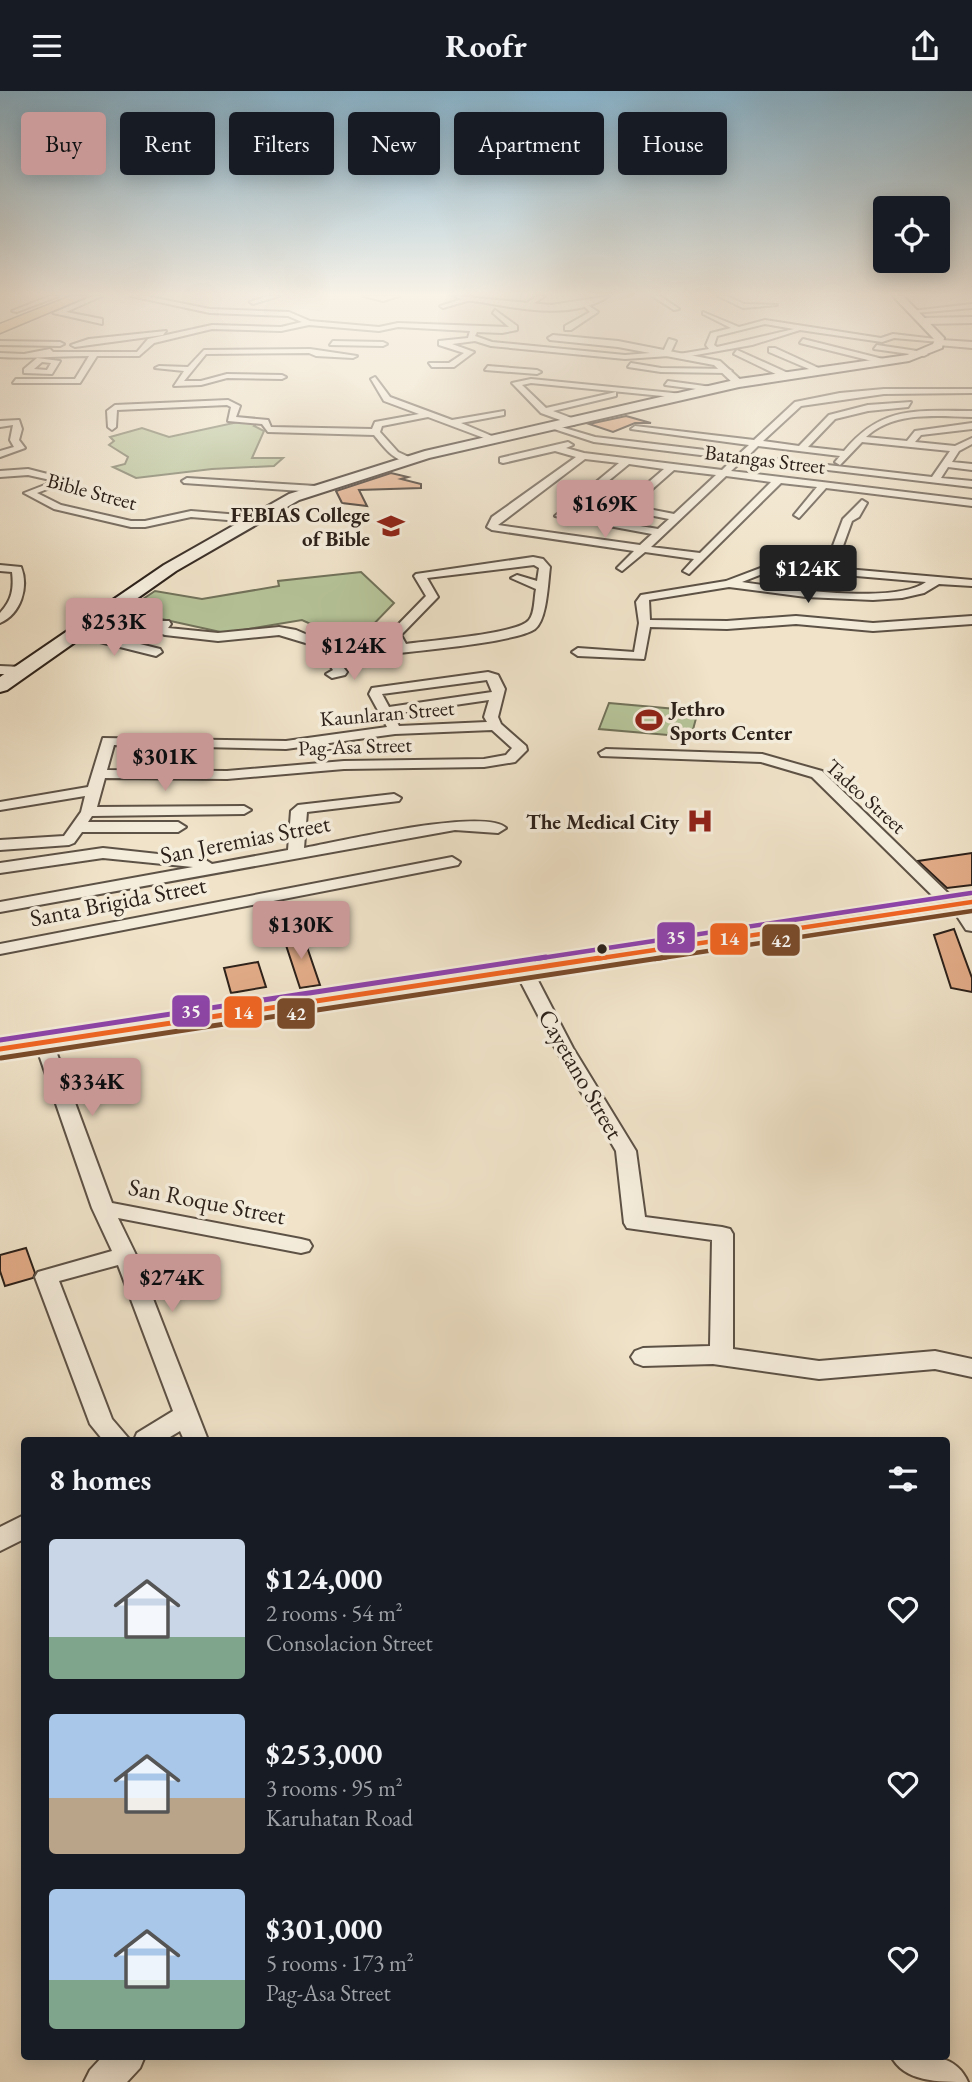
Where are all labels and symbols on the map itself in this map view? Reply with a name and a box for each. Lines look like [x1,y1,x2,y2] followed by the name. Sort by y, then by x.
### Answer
[703,438,827,480] street label: Batangas Street
[44,466,140,516] street label: Bible Street
[556,481,654,540] pin: $169K
[231,501,370,552] place label: FEBIAS College of Bible
[376,511,406,541] school or university icon: FEBIAS College of Bible
[759,545,857,605] pin: $124K
[65,599,163,658] pin: $253K
[305,623,403,682] pin: $124K
[319,694,456,732] street label: Kaunlaran Street
[668,695,792,746] place label: Jethro Sports Center
[634,705,664,735] sports icon: Jethro Sports Center
[298,731,413,761] street label: Pag-Asa Street
[116,733,214,793] pin: $301K
[820,753,912,840] street label: Tadeo Street
[685,806,715,836] hospital icon: The Medical City
[157,807,333,871] street label: San Jeremias Street
[526,808,680,835] place label: The Medical City
[27,869,209,933] street label: Santa Brigida Street
[252,901,350,961] pin: $130K
[656,921,696,954] line badge: 35
[709,922,749,956] line badge: 14
[761,923,801,957] line badge: 42
[666,925,686,950] text: 35
[719,926,740,951] text: 14
[771,928,791,953] text: 42
[595,942,609,956] unlabelled marker
[171,994,211,1028] line badge: 35
[223,995,263,1029] line badge: 14
[276,997,316,1030] line badge: 42
[181,999,201,1024] text: 35
[233,1000,254,1025] text: 14
[286,1001,306,1026] text: 42
[531,1004,631,1145] street label: Cayetano Street
[43,1059,141,1118] pin: $334K
[126,1171,289,1231] street label: San Roque Street
[123,1255,221,1314] pin: $274K

